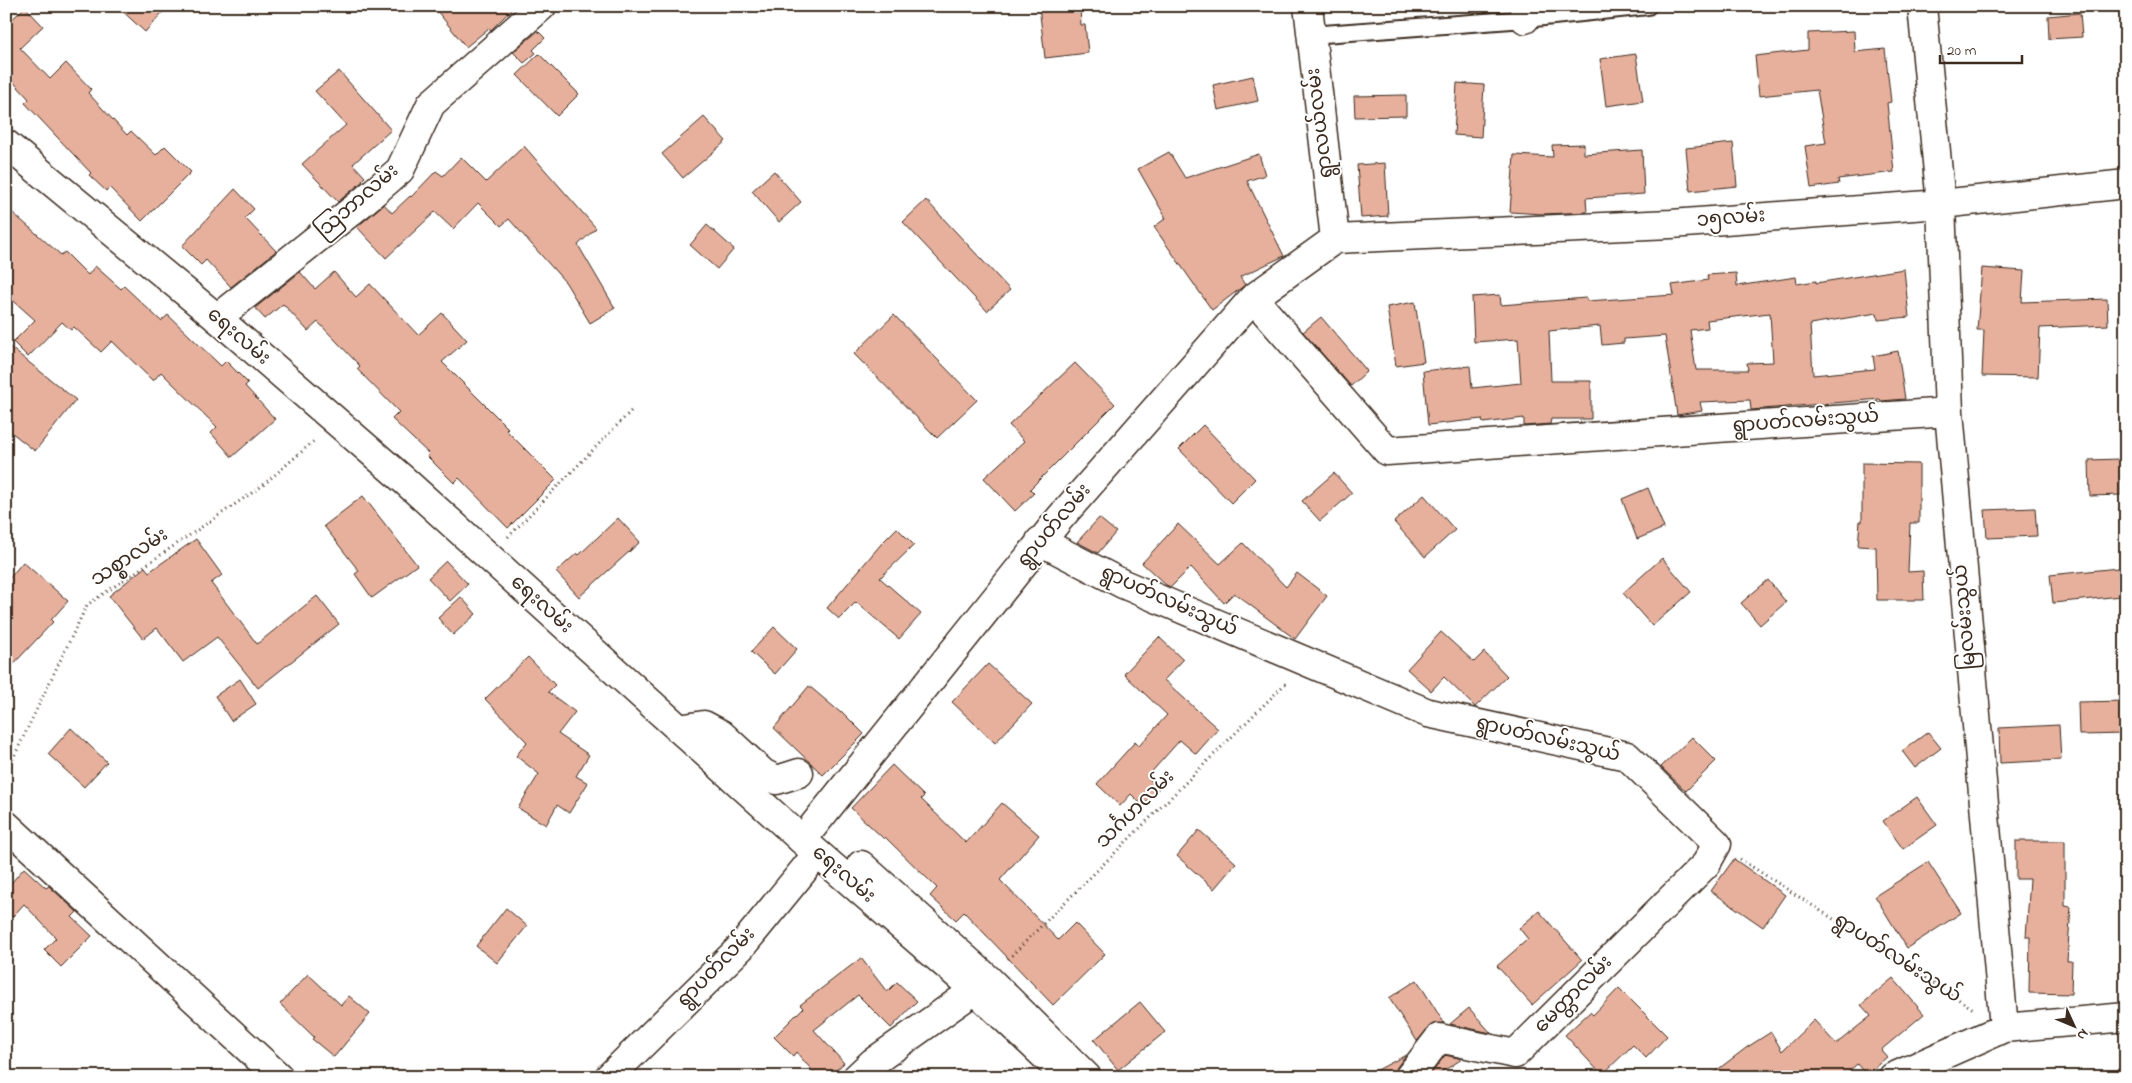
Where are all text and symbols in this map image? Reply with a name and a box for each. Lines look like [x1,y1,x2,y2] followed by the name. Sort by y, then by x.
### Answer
[1940,32,2022,64] scale bar
[1947,40,1977,62] text: 20 m
[1298,66,1342,180] street label: ရွာလယ်လမ်း
[309,156,406,246] street label: သြဘာလမ်း
[1695,200,1766,236] street label: ၁၅လမ်း
[200,300,278,373] street label: ရေးလမ်း
[1732,400,1880,442] street label: ရွာပတ်လမ်းသွယ်
[1010,476,1099,574] street label: ရွာပတ်လမ်း
[84,520,175,595] street label: သစ္စာလမ်း
[1096,557,1243,645] street label: ရွာပတ်လမ်းသွယ်
[1945,563,1985,671] street label: မြလမ်းသွယ်
[503,567,580,641] street label: ရေးလမ်း
[1473,707,1623,771] street label: ရွာပတ်လမ်းသွယ်
[1089,763,1182,856] street label: သင်္ဂဟလမ်း
[805,838,883,911] street label: ရေးလမ်း
[1827,905,1968,1011] street label: ရွာပတ်လမ်းသွယ်
[670,920,763,1015] street label: ရွာပတ်လမ်း
[1527,948,1620,1041] street label: မေတ္တာလမ်း
[2050,1000,2100,1050] north arrow
[2071,1023,2093,1045] text: N

